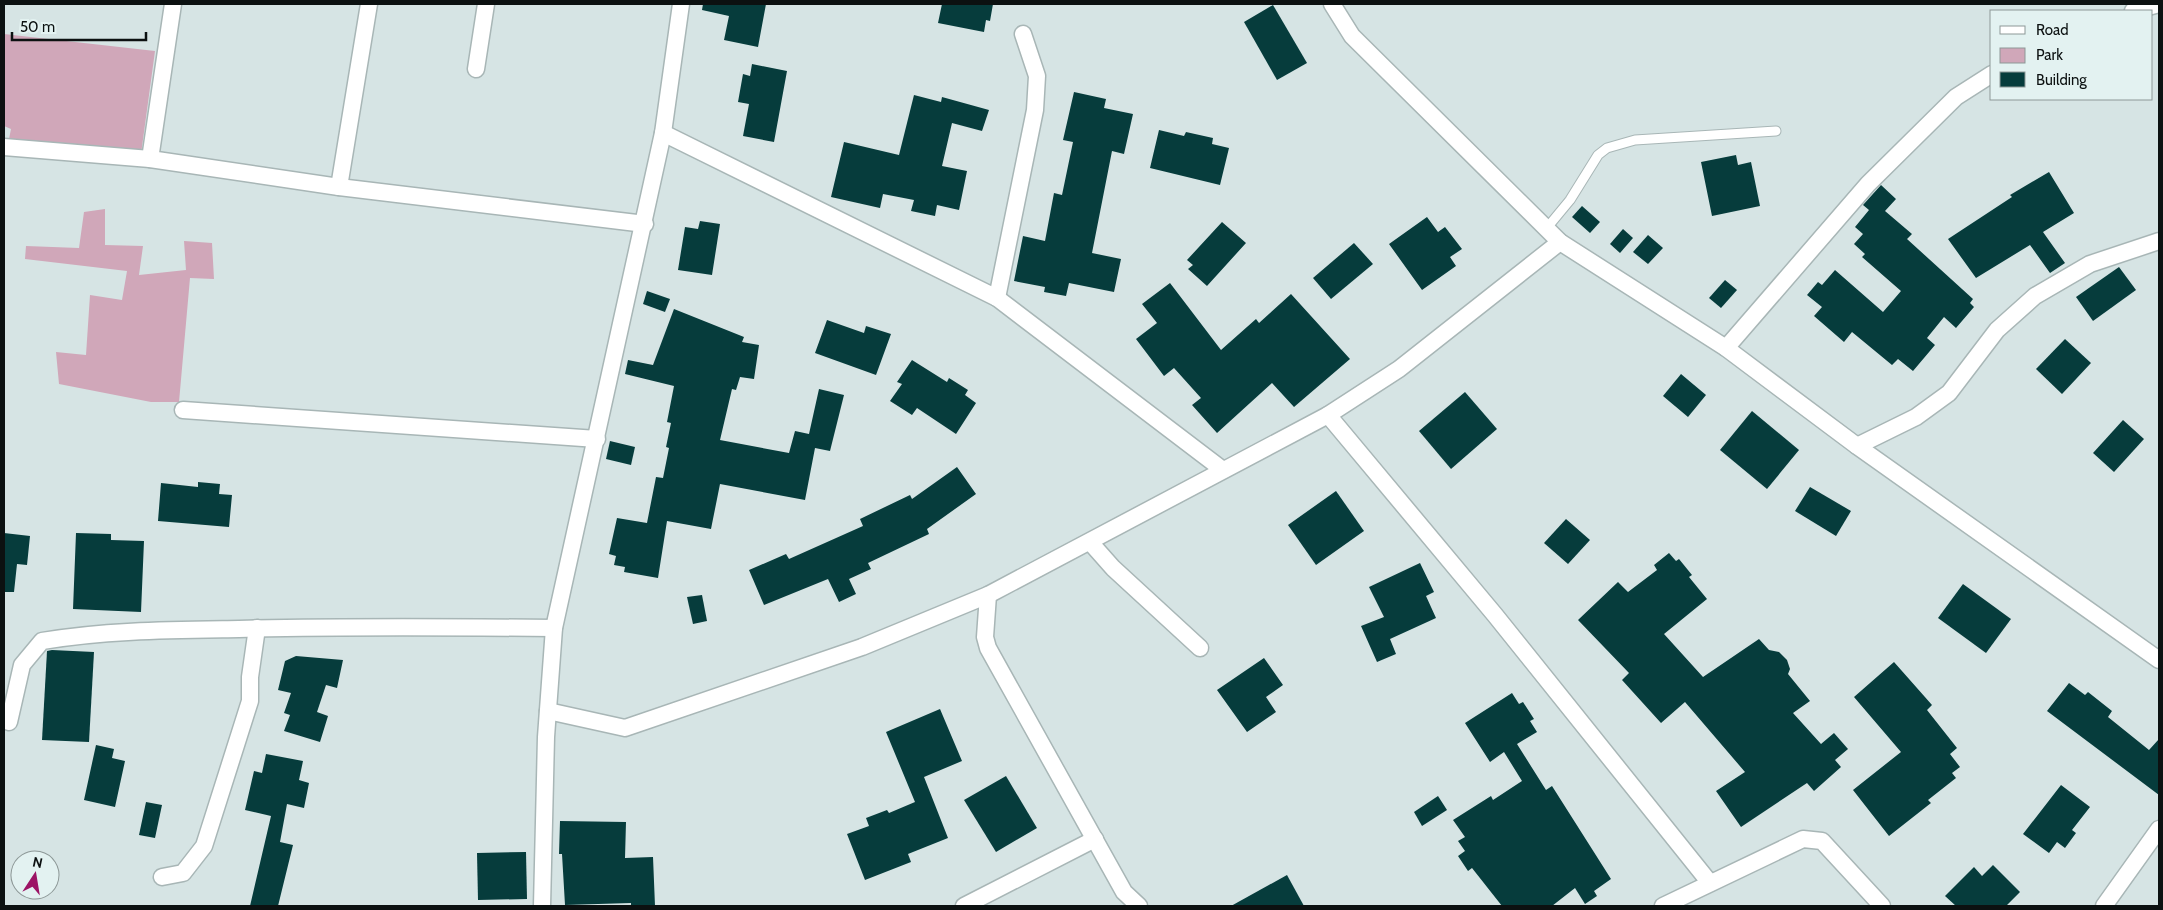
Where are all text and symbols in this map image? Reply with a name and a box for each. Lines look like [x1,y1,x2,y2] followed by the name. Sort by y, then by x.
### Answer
[12,10,146,42] scale bar
[1990,10,2153,100] legend
[20,18,55,36] text: 50 m
[2036,21,2069,39] text: Road
[2036,46,2063,64] text: Park
[2036,71,2087,89] text: Building
[10,850,60,900] north arrow
[31,852,44,872] text: N

